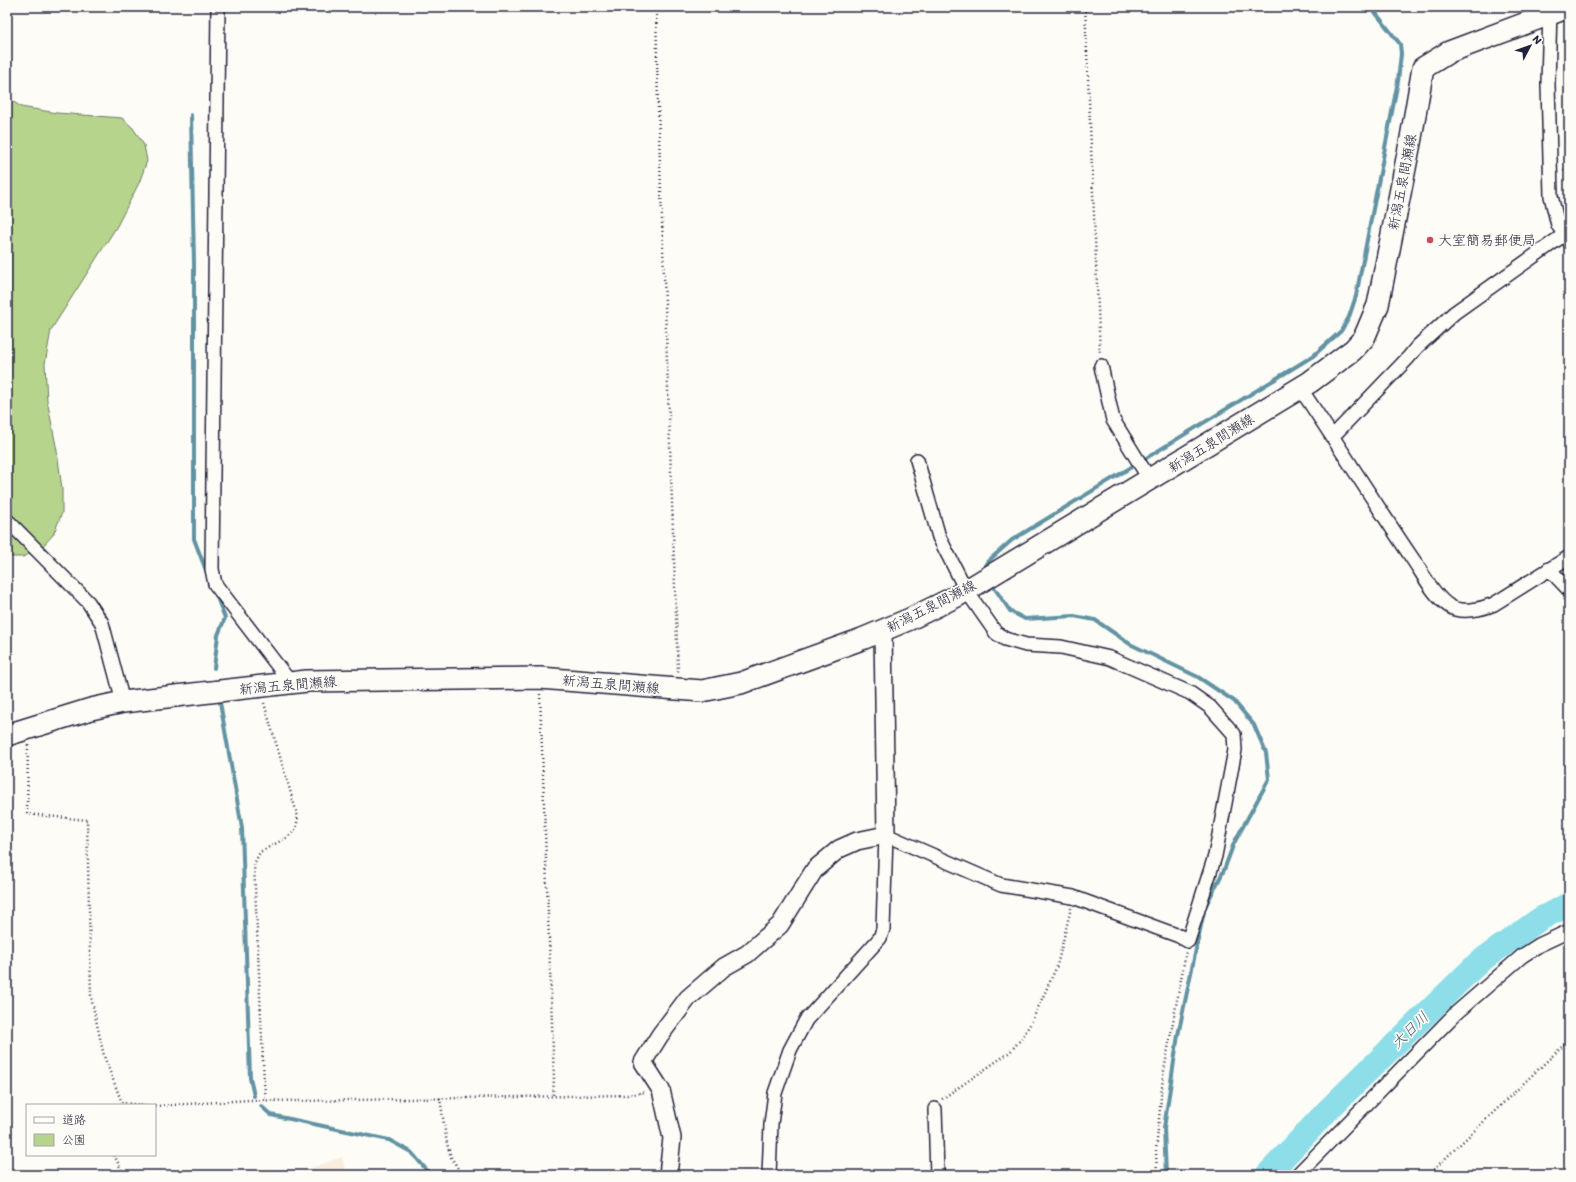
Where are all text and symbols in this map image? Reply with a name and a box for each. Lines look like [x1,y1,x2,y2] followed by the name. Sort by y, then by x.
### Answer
[1510,26,1550,66] north arrow
[1530,33,1545,47] text: N
[1385,132,1420,232] street label: 新潟五泉間瀬線
[1438,232,1536,249] place label: 大室簡易郵便局
[1425,235,1435,245] marker: 大室簡易郵便局
[1165,410,1257,477] street label: 新潟五泉間瀬線
[884,577,979,636] street label: 新潟五泉間瀬線
[561,672,661,697] street label: 新潟五泉間瀬線
[238,673,338,698] street label: 新潟五泉間瀬線
[1388,1008,1432,1052] water label: 大日川
[26,1104,156,1156] legend
[62,1113,86,1127] text: 道路
[62,1133,86,1147] text: 公園

